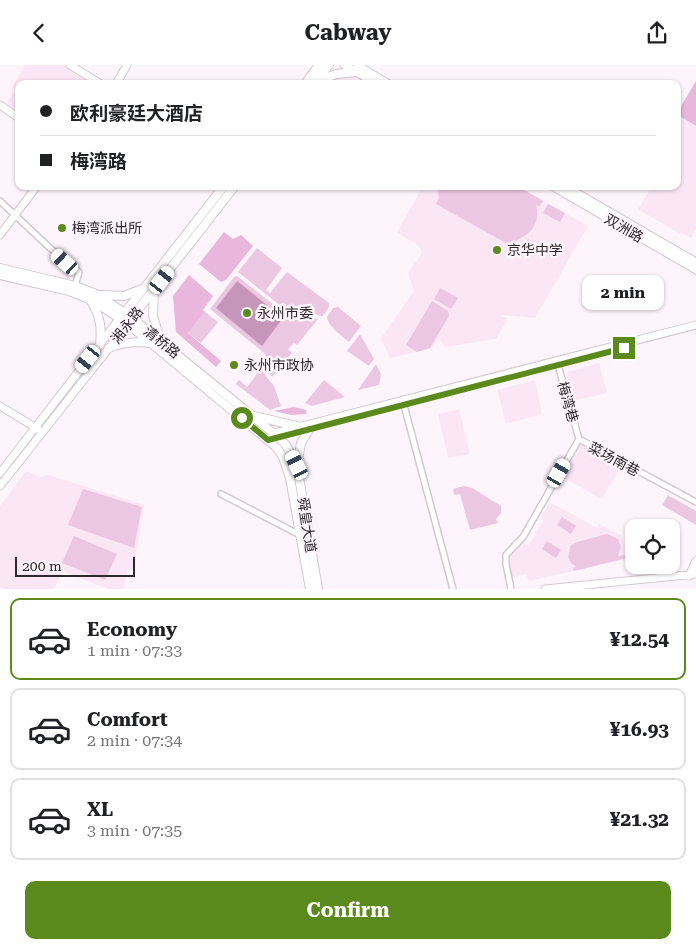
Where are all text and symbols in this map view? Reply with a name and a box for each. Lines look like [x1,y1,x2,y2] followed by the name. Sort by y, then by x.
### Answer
[25,19,53,47] icon: back
[643,19,671,47] icon: share
[305,20,391,45] text: Cabway
[70,102,203,125] text: 欧利豪廷大酒店
[70,150,127,173] text: 梅湾路
[602,211,646,245] street label: 双洲路
[72,220,142,236] place label: 梅湾派出所
[56,222,68,234] marker: 梅湾派出所
[507,242,563,258] place label: 京华中学
[491,244,503,256] marker: 京华中学
[48,246,81,278] car
[146,264,177,296] car
[583,275,665,311] callout: 2 min
[601,283,645,302] text: 2 min
[108,304,146,346] street label: 湘永路
[257,305,313,321] place label: 永州市委
[241,307,253,319] marker: 永州市委
[141,323,183,361] street label: 清桥路
[613,337,635,359] route end
[72,343,103,375] car
[244,357,314,373] place label: 永州市政协
[228,359,240,371] marker: 永州市政协
[555,380,581,424] street label: 梅湾巷
[231,407,253,429] route start
[586,439,642,479] street label: 菜场南巷
[283,448,310,482] car
[545,456,572,490] car
[295,496,319,554] street label: 舜皇大道
[625,519,680,574] map controls
[625,519,680,574] button: locate
[15,554,135,577] scale bar
[22,558,62,574] text: 200 m
[27,617,72,662] icon: car
[87,618,177,641] text: Economy
[610,628,669,651] text: ¥12.54
[87,641,182,660] text: 1 min · 07:33
[27,707,72,752] icon: car
[87,708,168,731] text: Comfort
[610,718,669,741] text: ¥16.93
[87,731,182,750] text: 2 min · 07:34
[27,797,72,842] icon: car
[87,798,113,821] text: XL
[610,808,669,831] text: ¥21.32
[87,821,182,840] text: 3 min · 07:35
[25,881,671,939] button: Confirm

